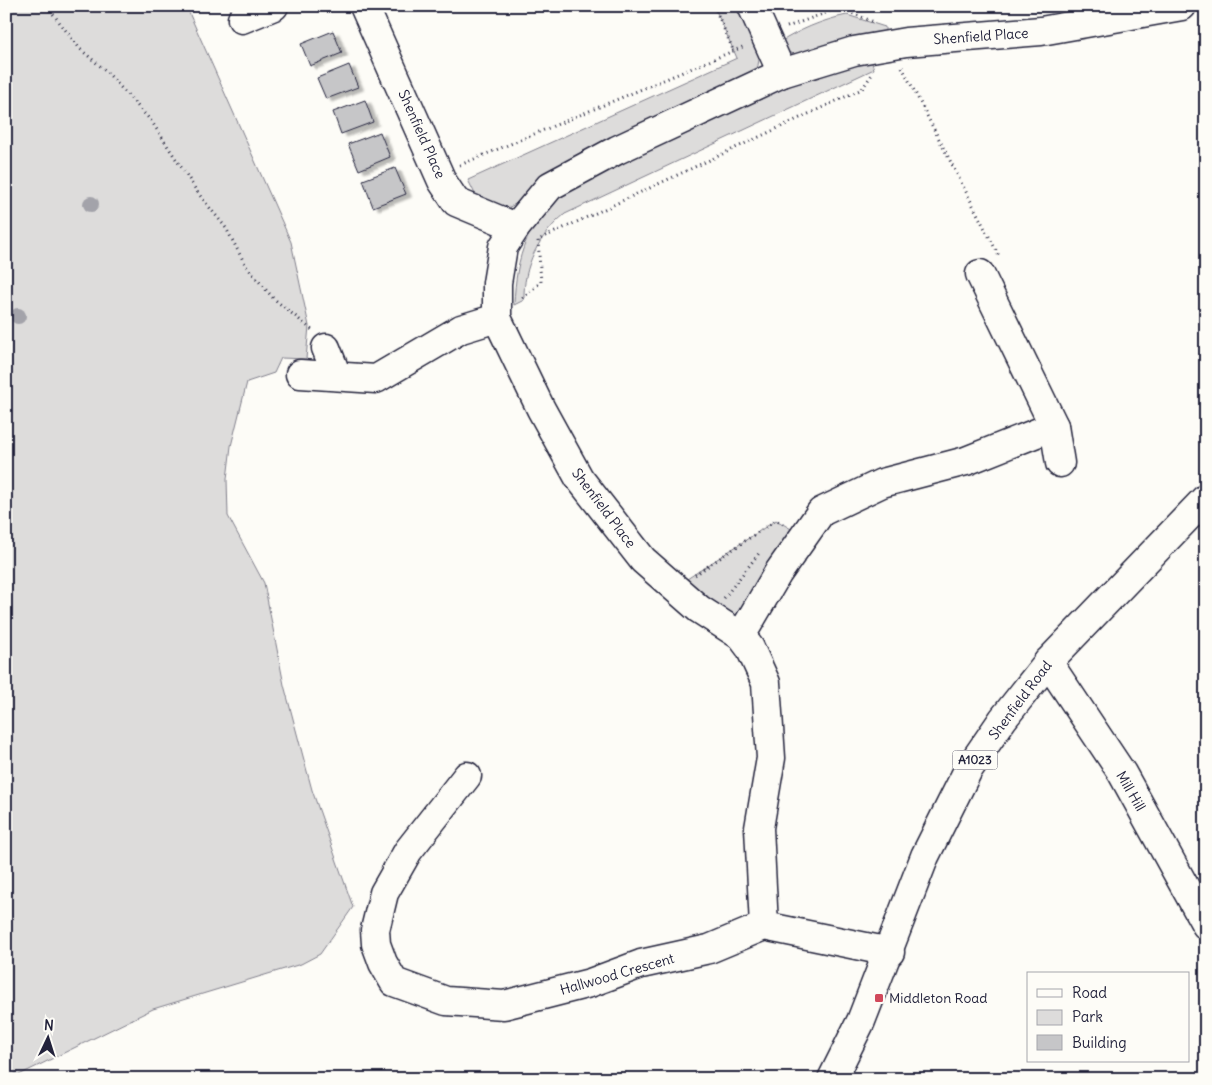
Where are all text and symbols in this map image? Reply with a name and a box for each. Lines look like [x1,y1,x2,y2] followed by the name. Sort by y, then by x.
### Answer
[933,24,1029,48] street label: Shenfield Place
[394,87,450,181] street label: Shenfield Place
[568,465,640,551] street label: Shenfield Place
[984,657,1056,743] street label: Shenfield Road
[952,750,998,770] road number: A1023
[1112,768,1150,814] street label: Mill Hill
[558,949,677,999] street label: Hallwood Crescent
[1027,972,1190,1062] legend
[1072,983,1107,1002] text: Road
[889,989,987,1007] place label: Middleton Road
[873,992,885,1004] marker: Middleton Road
[1072,1007,1103,1026] text: Park
[22,1012,72,1062] north arrow
[43,1016,54,1034] text: N
[1072,1033,1127,1052] text: Building

